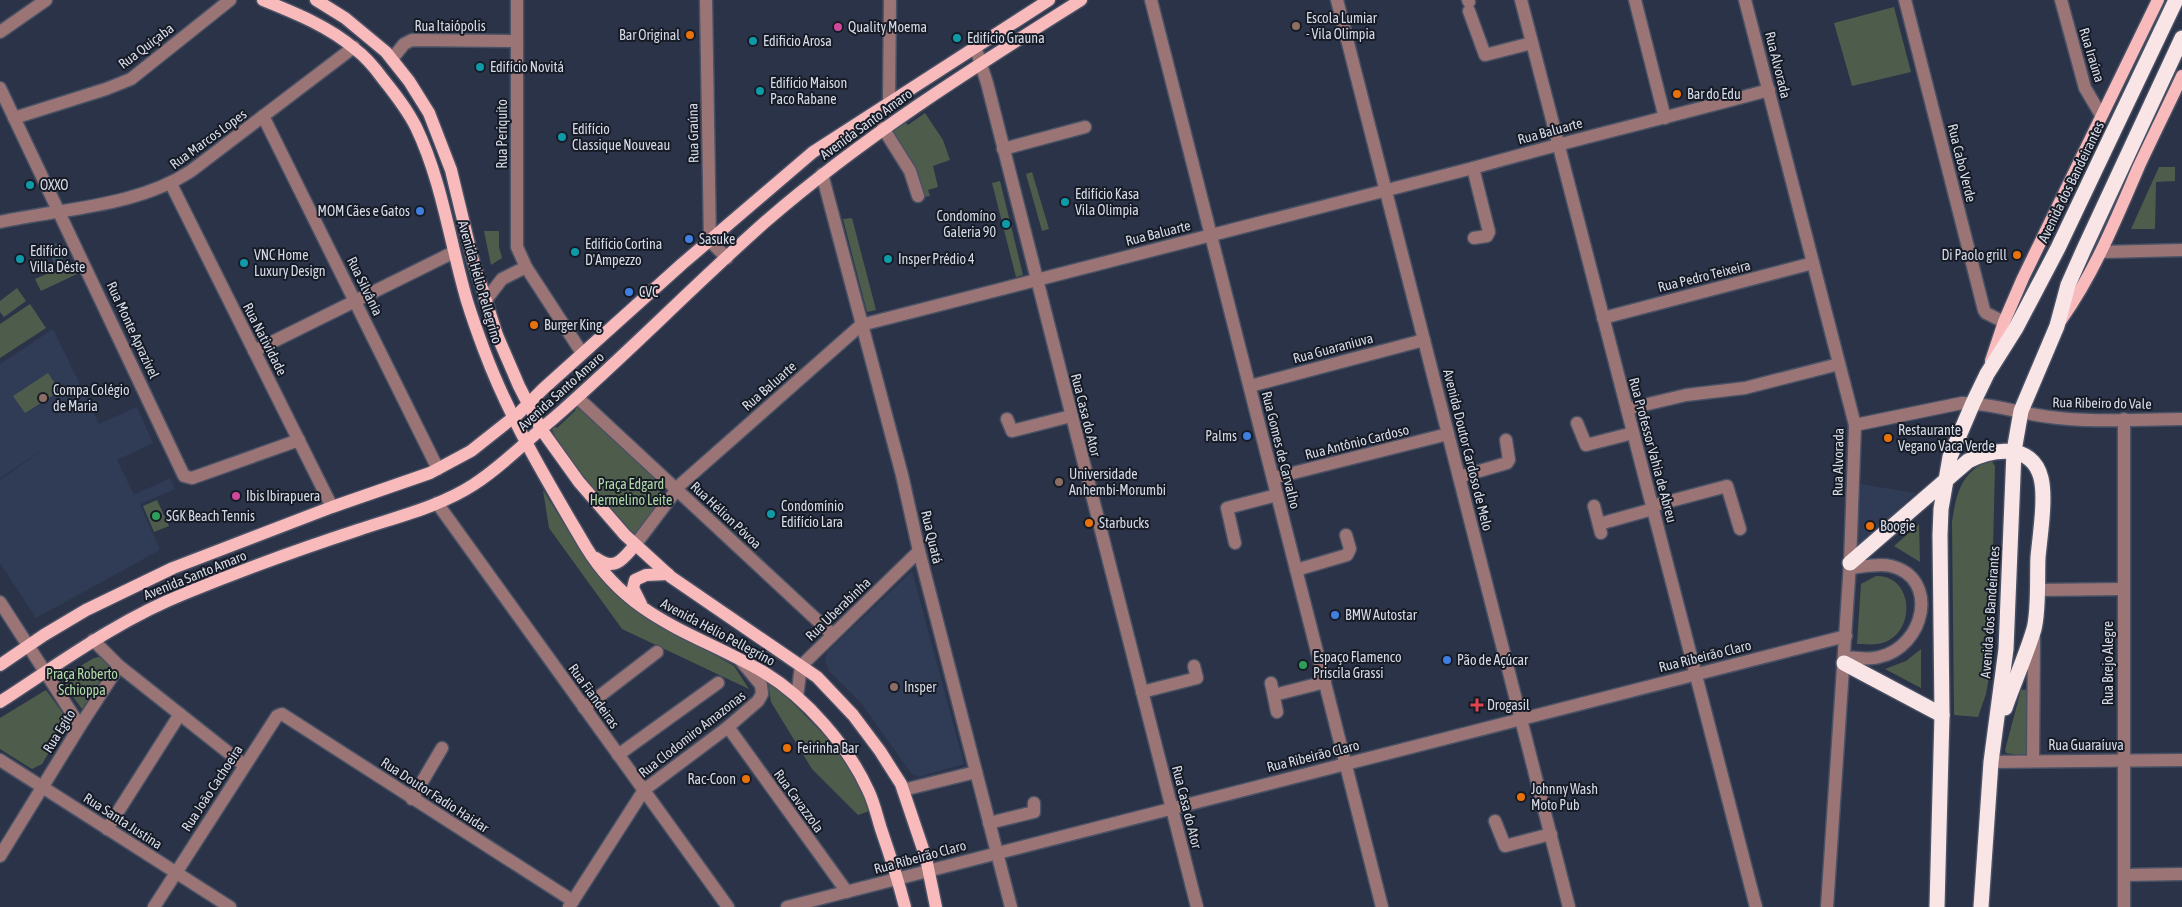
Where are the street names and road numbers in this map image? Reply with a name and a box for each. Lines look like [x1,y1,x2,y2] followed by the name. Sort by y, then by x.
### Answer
[414,18,486,34] street label: Rua Itaiópolis
[115,20,177,72] street label: Rua Quiçaba
[2076,26,2108,84] street label: Rua Iraúna
[1762,30,1794,100] street label: Rua Alvorada
[817,85,915,163] street label: Avenida Santo Amaro
[494,99,510,169] street label: Rua Periquito
[684,103,702,163] street label: Rua Graúna
[167,106,249,172] street label: Rua Marcos Lopes
[1516,115,1584,147] street label: Rua Baluarte
[2035,119,2107,245] street label: Avenida dos Bandeirantes
[1945,122,1979,204] street label: Rua Cabo Verde
[1124,217,1192,249] street label: Rua Baluarte
[455,219,505,345] street label: Avenida Hélio Pellegrino
[344,254,386,318] street label: Rua Silvânia
[1656,257,1752,295] street label: Rua Pedro Teixeira
[104,279,163,381] street label: Rua Monte Aprazível
[240,300,290,378] street label: Rua Natividade
[1291,330,1375,366] street label: Rua Guaraniuva
[515,348,607,434] street label: Avenida Santo Amaro
[739,358,799,414] street label: Rua Baluarte
[1440,368,1496,532] street label: Avenida Doutor Cardoso de Melo
[1068,372,1104,459] street label: Rua Casa do Ator
[1626,376,1680,524] street label: Rua Professor Vahia de Abreu
[1259,390,1303,510] street label: Rua Gomes de Carvalho
[2052,394,2152,412] street label: Rua Ribeiro do Vale
[1303,421,1411,463] street label: Rua Antônio Cardoso
[1829,428,1847,496] street label: Rua Alvorada
[687,478,765,552] street label: Rua Hélion Póvoa
[918,509,946,565] street label: Rua Quatá
[1977,545,2003,679] street label: Avenida dos Bandeirantes
[141,547,249,603] street label: Avenida Santo Amaro
[802,574,874,644] street label: Rua Uberabinha
[658,595,778,669] street label: Avenida Hélio Pellegrino
[2100,621,2116,705] street label: Rua Brejo Alegre
[1657,637,1753,675] street label: Rua Ribeirão Claro
[565,661,623,731] street label: Rua Fiandeiras
[635,687,749,781] street label: Rua Clodomiro Amazonas
[40,706,78,756] street label: Rua Egito
[1265,737,1361,775] street label: Rua Ribeirão Claro
[2048,737,2124,753] street label: Rua Guaraíuva
[178,742,246,834] street label: Rua João Cachoeira
[378,754,493,836] street label: Rua Doutor Fadio Haidar
[1169,764,1205,851] street label: Rua Casa do Ator
[771,766,827,836] street label: Rua Cavazzola
[81,790,165,852] street label: Rua Santa Justina
[872,837,968,877] street label: Rua Ribeirão Claro

